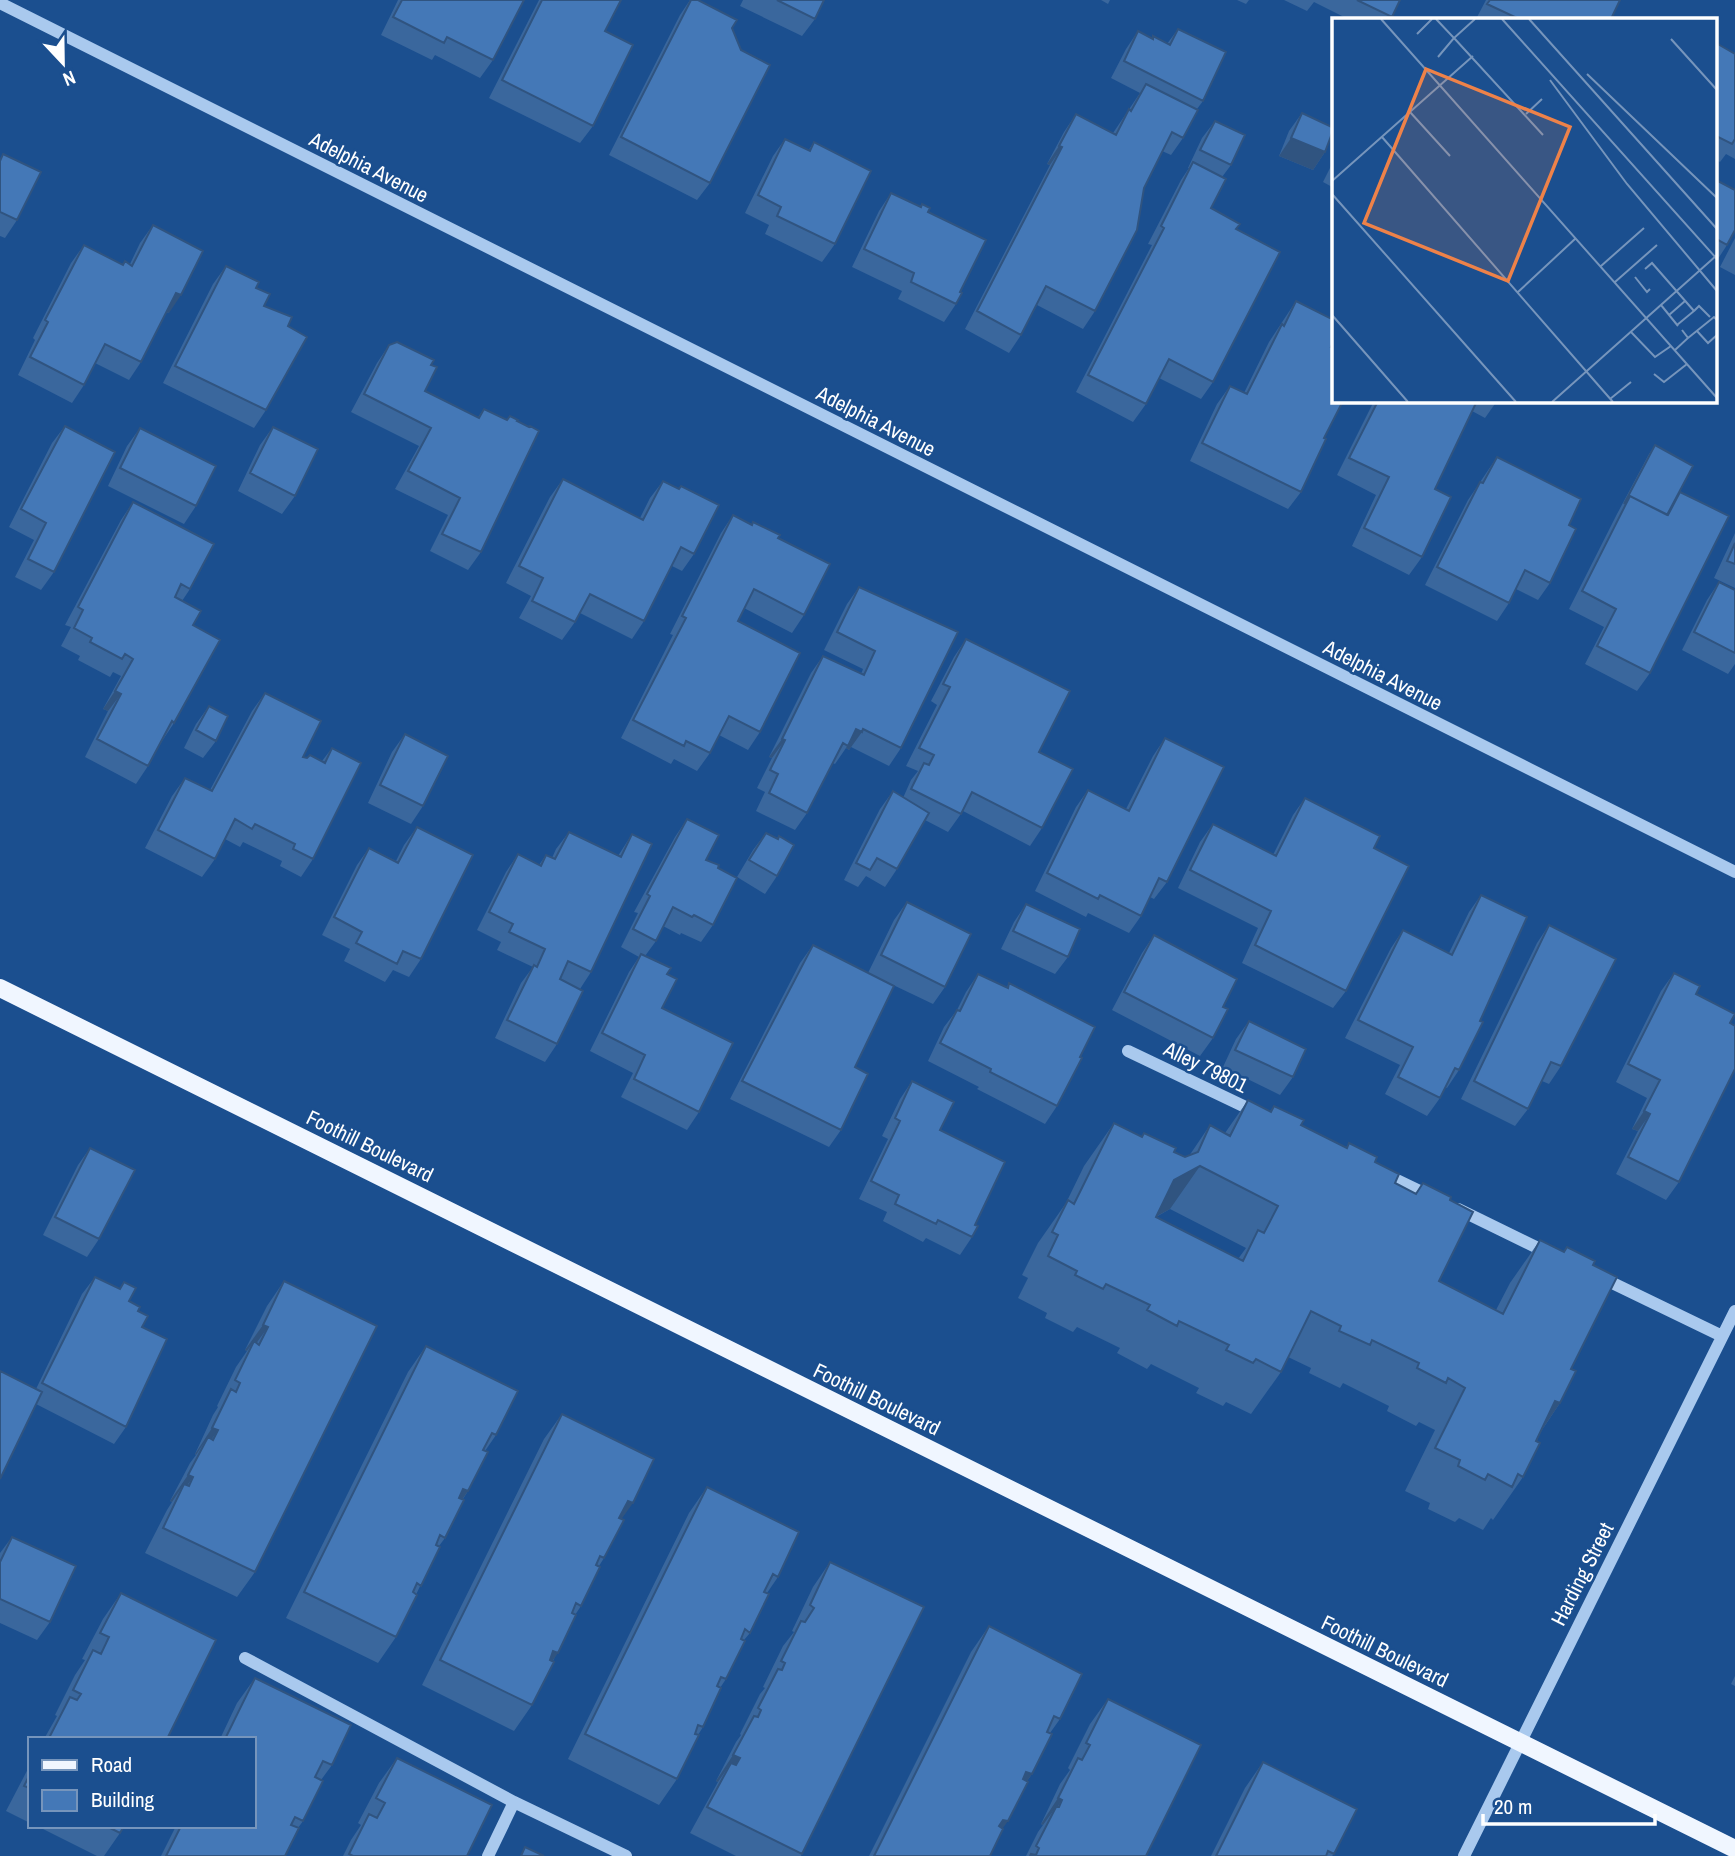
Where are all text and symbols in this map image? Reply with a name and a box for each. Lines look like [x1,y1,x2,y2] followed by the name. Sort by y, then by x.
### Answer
[1332,18,1718,402] inset map
[28,28,98,98] north arrow
[59,65,79,93] text: N
[304,124,433,209] street label: Adelphia Avenue
[811,378,940,463] street label: Adelphia Avenue
[1318,632,1447,717] street label: Adelphia Avenue
[1158,1034,1253,1100] street label: Alley 79801
[302,1103,438,1189] street label: Foothill Boulevard
[809,1356,945,1442] street label: Foothill Boulevard
[1544,1517,1620,1630] street label: Harding Street
[1317,1608,1453,1694] street label: Foothill Boulevard
[28,1737,256,1828] legend
[91,1750,132,1779] text: Road
[1483,1783,1654,1827] scale bar
[91,1785,155,1814] text: Building
[1494,1792,1532,1821] text: 20 m

